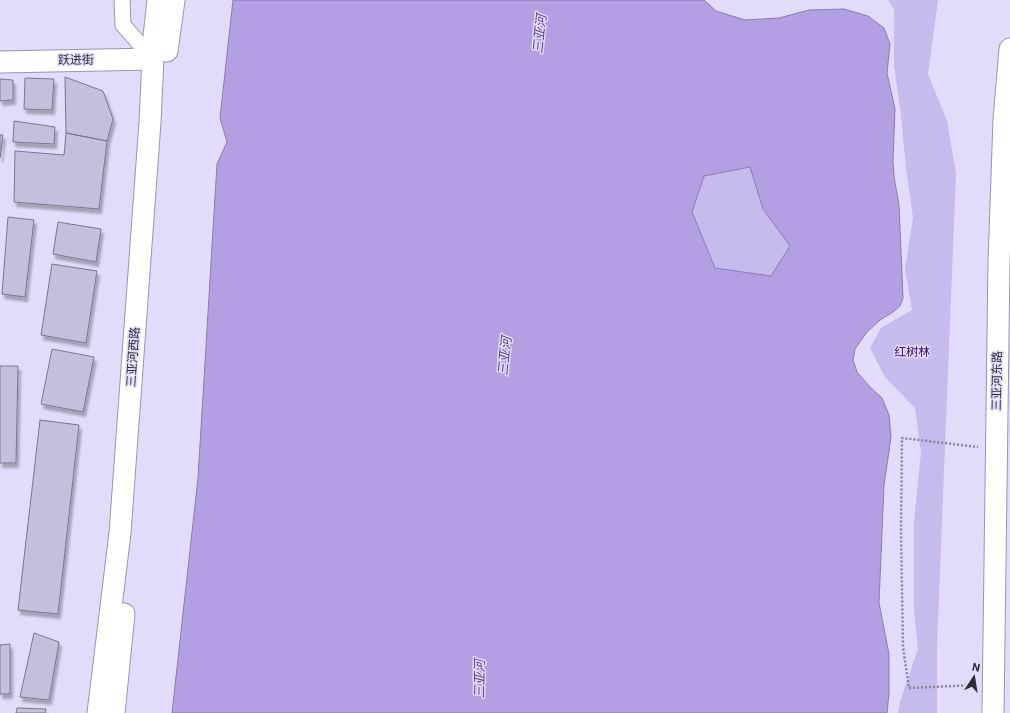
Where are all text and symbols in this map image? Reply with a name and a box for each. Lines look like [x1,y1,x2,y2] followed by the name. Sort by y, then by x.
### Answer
[530,11,549,54] water label: 三亚河
[58,53,94,67] street label: 跃进街
[124,327,142,387] street label: 三亚河西路
[495,333,514,376] water label: 三亚河
[894,345,930,359] park label: 红树林
[989,351,1005,411] street label: 三亚河东路
[472,656,487,699] water label: 三亚河
[954,657,994,697] north arrow
[971,661,981,675] text: N

